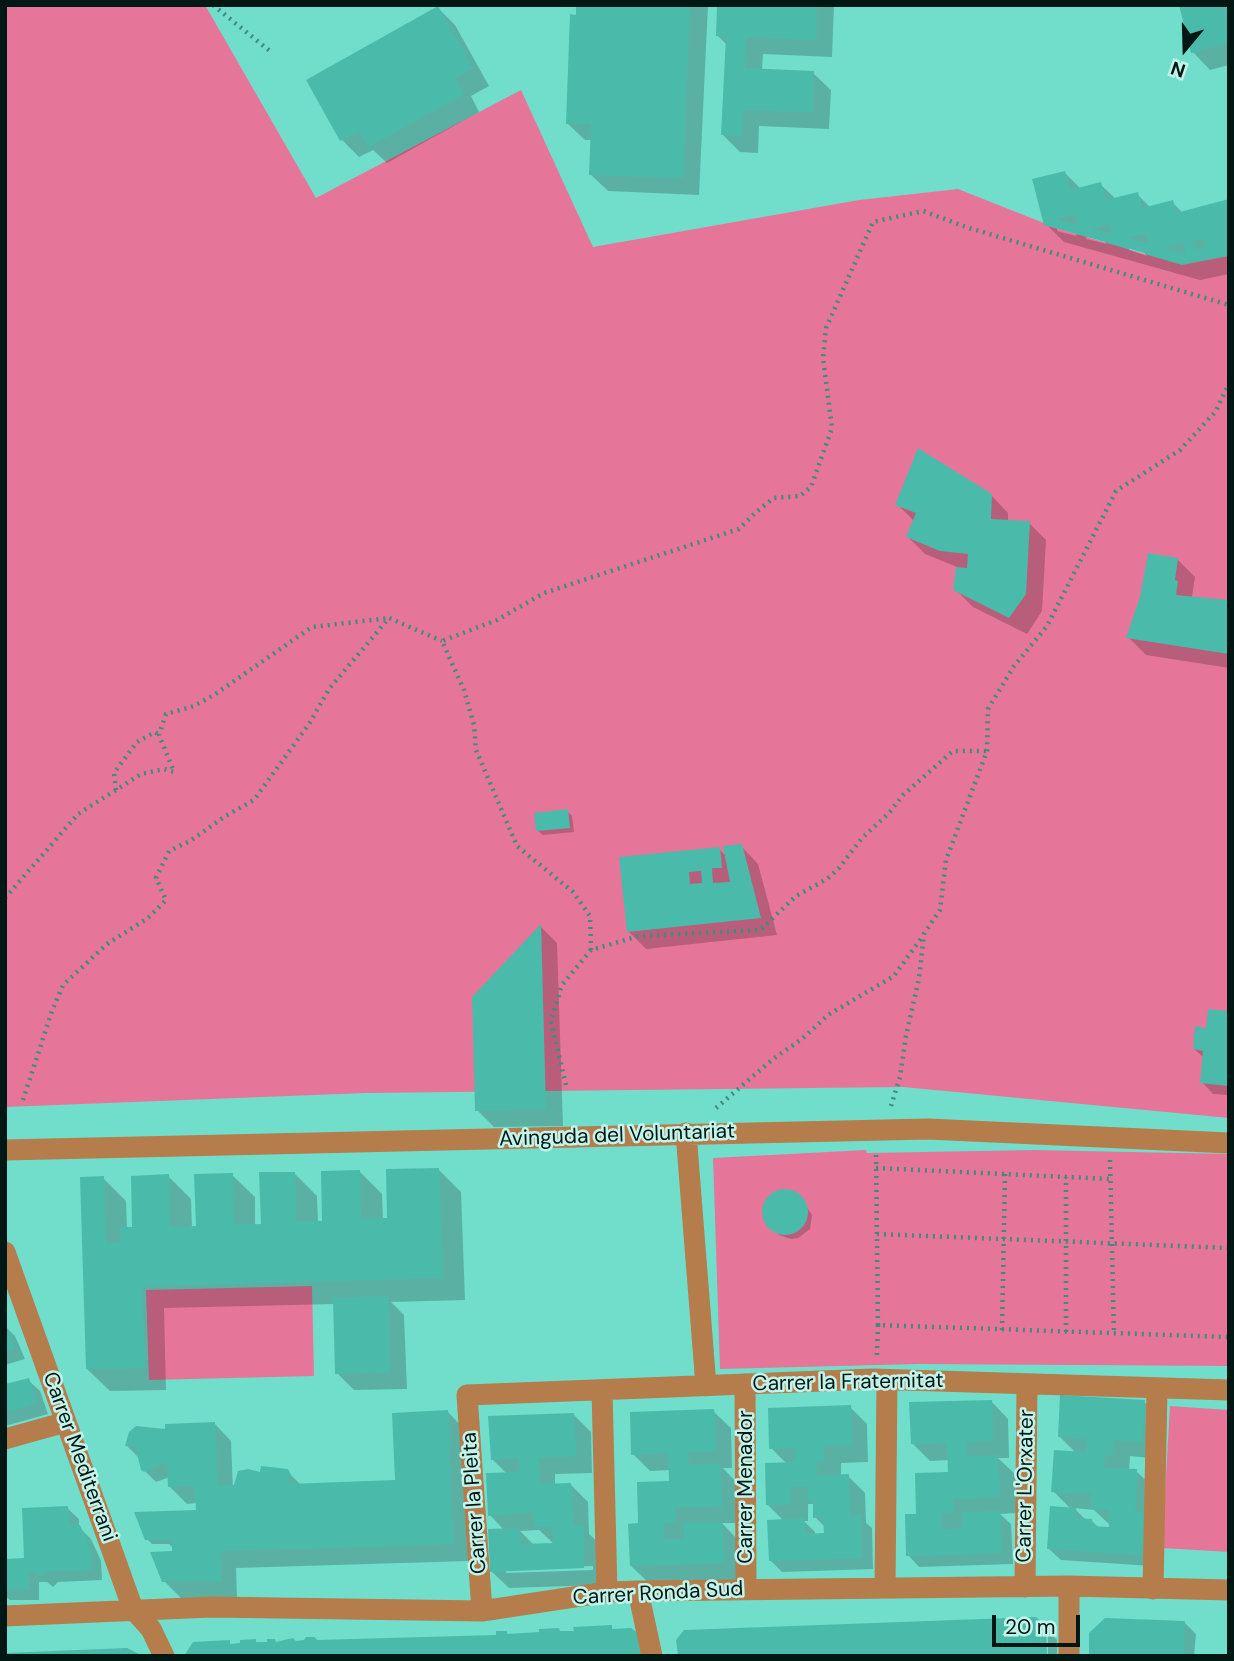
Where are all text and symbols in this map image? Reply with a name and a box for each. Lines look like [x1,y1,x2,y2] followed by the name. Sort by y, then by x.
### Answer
[1150,14,1220,84] north arrow
[1167,55,1189,83] text: N
[499,1119,735,1153] street label: Avinguda del Voluntariat
[37,1369,121,1545] street label: Carrer Mediterrani
[752,1369,944,1397] street label: Carrer la Fraternitat
[1012,1409,1040,1563] street label: Carrer L'Orxater
[733,1410,759,1564] street label: Carrer Menador
[457,1431,493,1575] street label: Carrer la Pleita
[572,1577,744,1611] street label: Carrer Ronda Sud
[996,1602,1084,1646] scale bar
[1005,1613,1056,1641] text: 20 m

